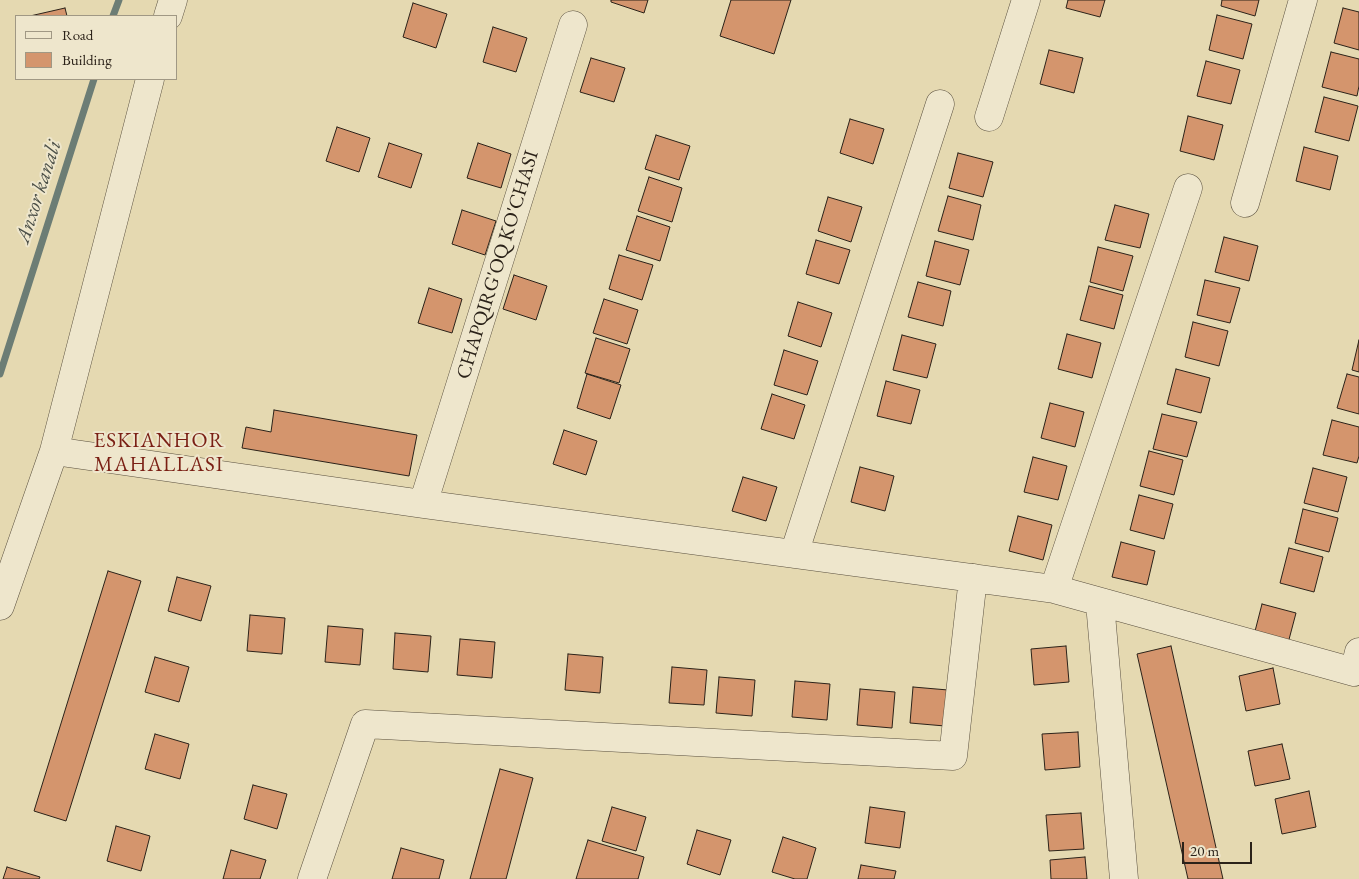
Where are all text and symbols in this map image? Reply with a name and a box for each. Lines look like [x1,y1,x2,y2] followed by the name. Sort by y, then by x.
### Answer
[15,15,178,80] legend
[62,25,93,44] text: Road
[62,50,112,69] text: Building
[11,138,67,246] water label: Anxor kanali
[452,148,544,382] street label: CHAPQIRG'OQ KO'CHASI
[92,428,226,478] district label: ESKIANHOR MAHALLASI
[1184,832,1254,864] scale bar
[1190,841,1219,860] text: 20 m

